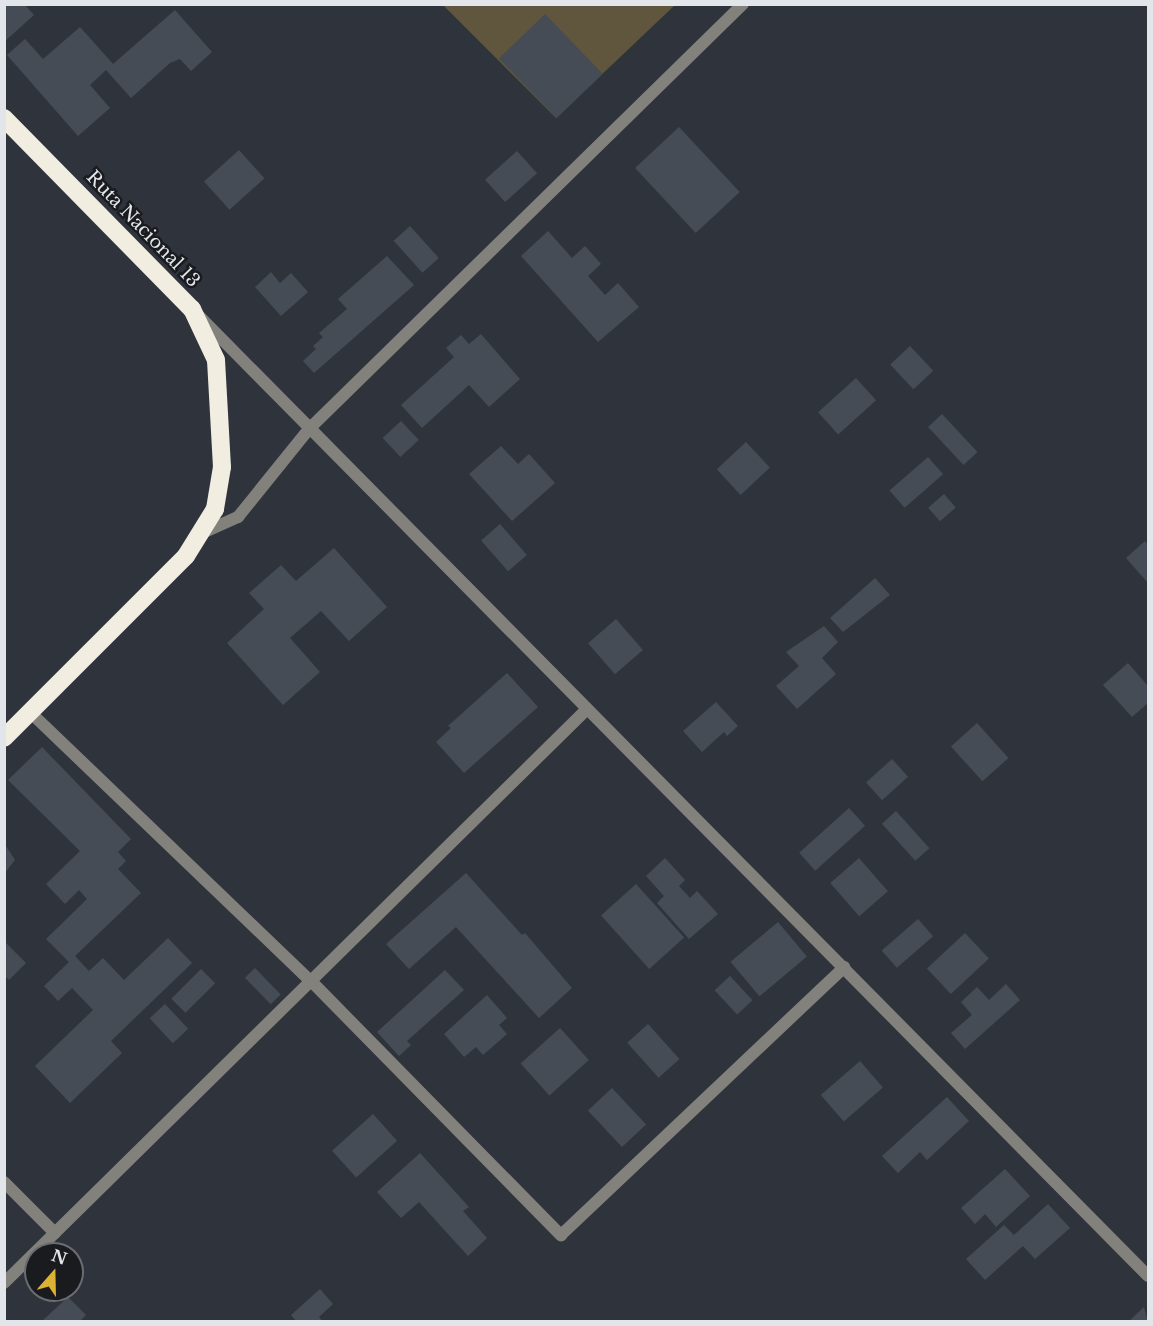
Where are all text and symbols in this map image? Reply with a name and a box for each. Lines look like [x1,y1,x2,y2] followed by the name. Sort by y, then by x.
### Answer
[82,166,204,292] street label: Ruta Nacional 13
[24,1242,84,1302] north arrow
[49,1245,70,1269] text: N

